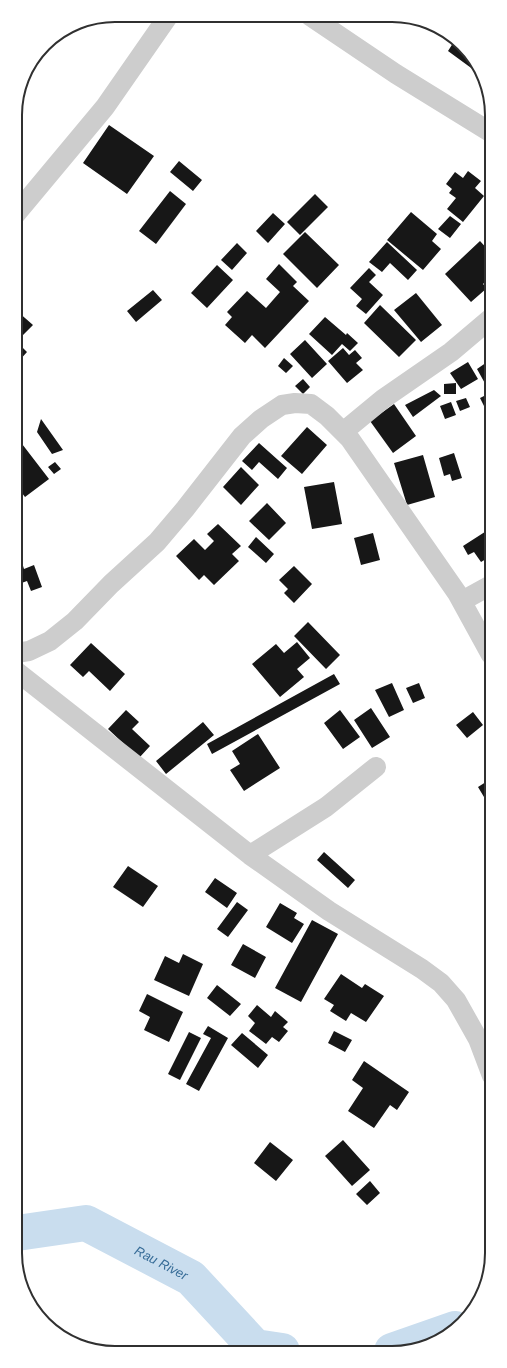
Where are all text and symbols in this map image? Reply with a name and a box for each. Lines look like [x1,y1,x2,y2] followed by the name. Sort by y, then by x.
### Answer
[132,1243,191,1283] water label: Rau River

